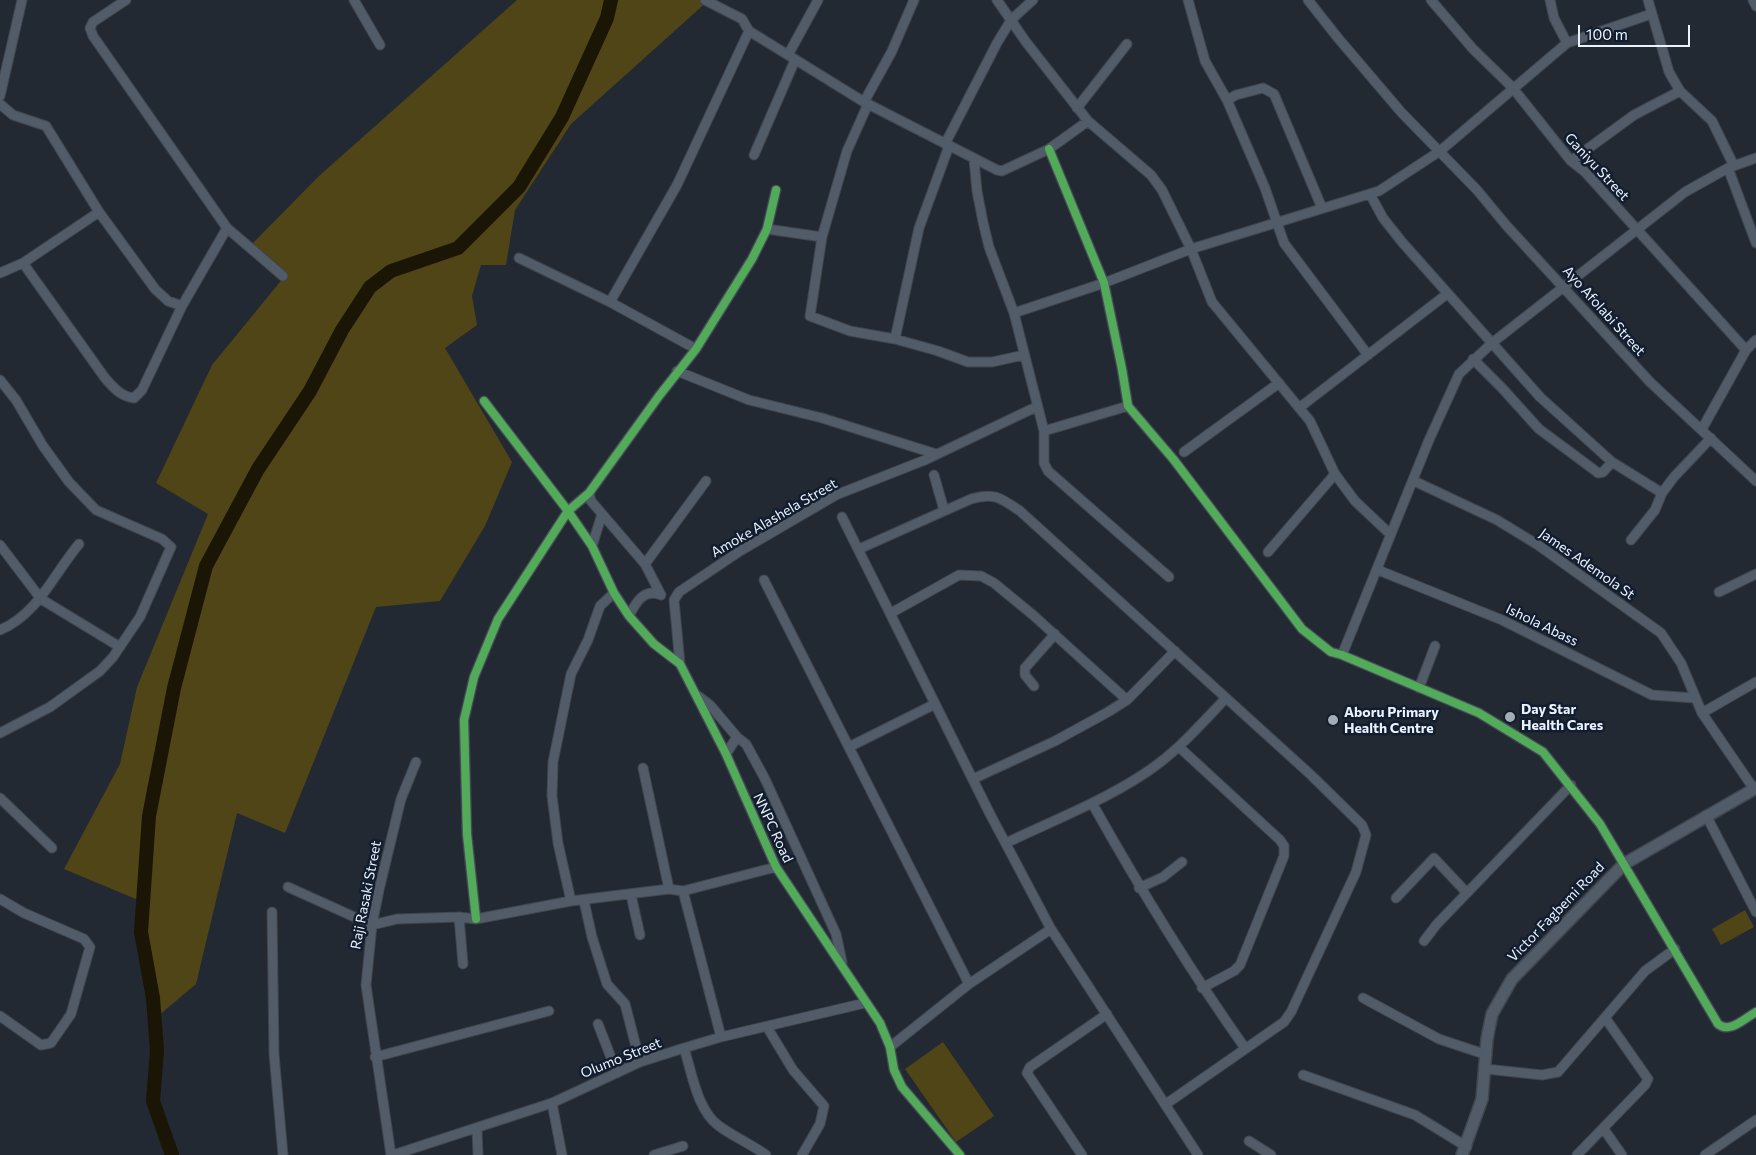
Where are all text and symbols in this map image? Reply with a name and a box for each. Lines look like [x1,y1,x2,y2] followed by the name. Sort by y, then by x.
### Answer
[1581,15,1694,47] scale bar
[1586,25,1628,43] text: 100 m
[1561,130,1633,204] street label: Ganiyu Street
[1559,263,1649,359] street label: Ayo Afolabi Street
[708,475,840,561] street label: Amoke Alashela Street
[1536,525,1638,603] street label: James Ademola St
[1503,600,1581,650] street label: Ishola Abass
[1521,701,1603,734] place label: Day Star Health Cares
[1344,704,1439,736] place label: Aboru Primary Health Centre
[1503,710,1517,724] marker: Day Star Health Cares
[1326,713,1340,727] marker: Aboru Primary Health Centre
[750,791,796,865] street label: NNPC Road
[347,839,385,951] street label: Raji Rasaki Street
[1504,859,1608,965] street label: Victor Fagbemi Road
[578,1034,664,1082] street label: Olumo Street

